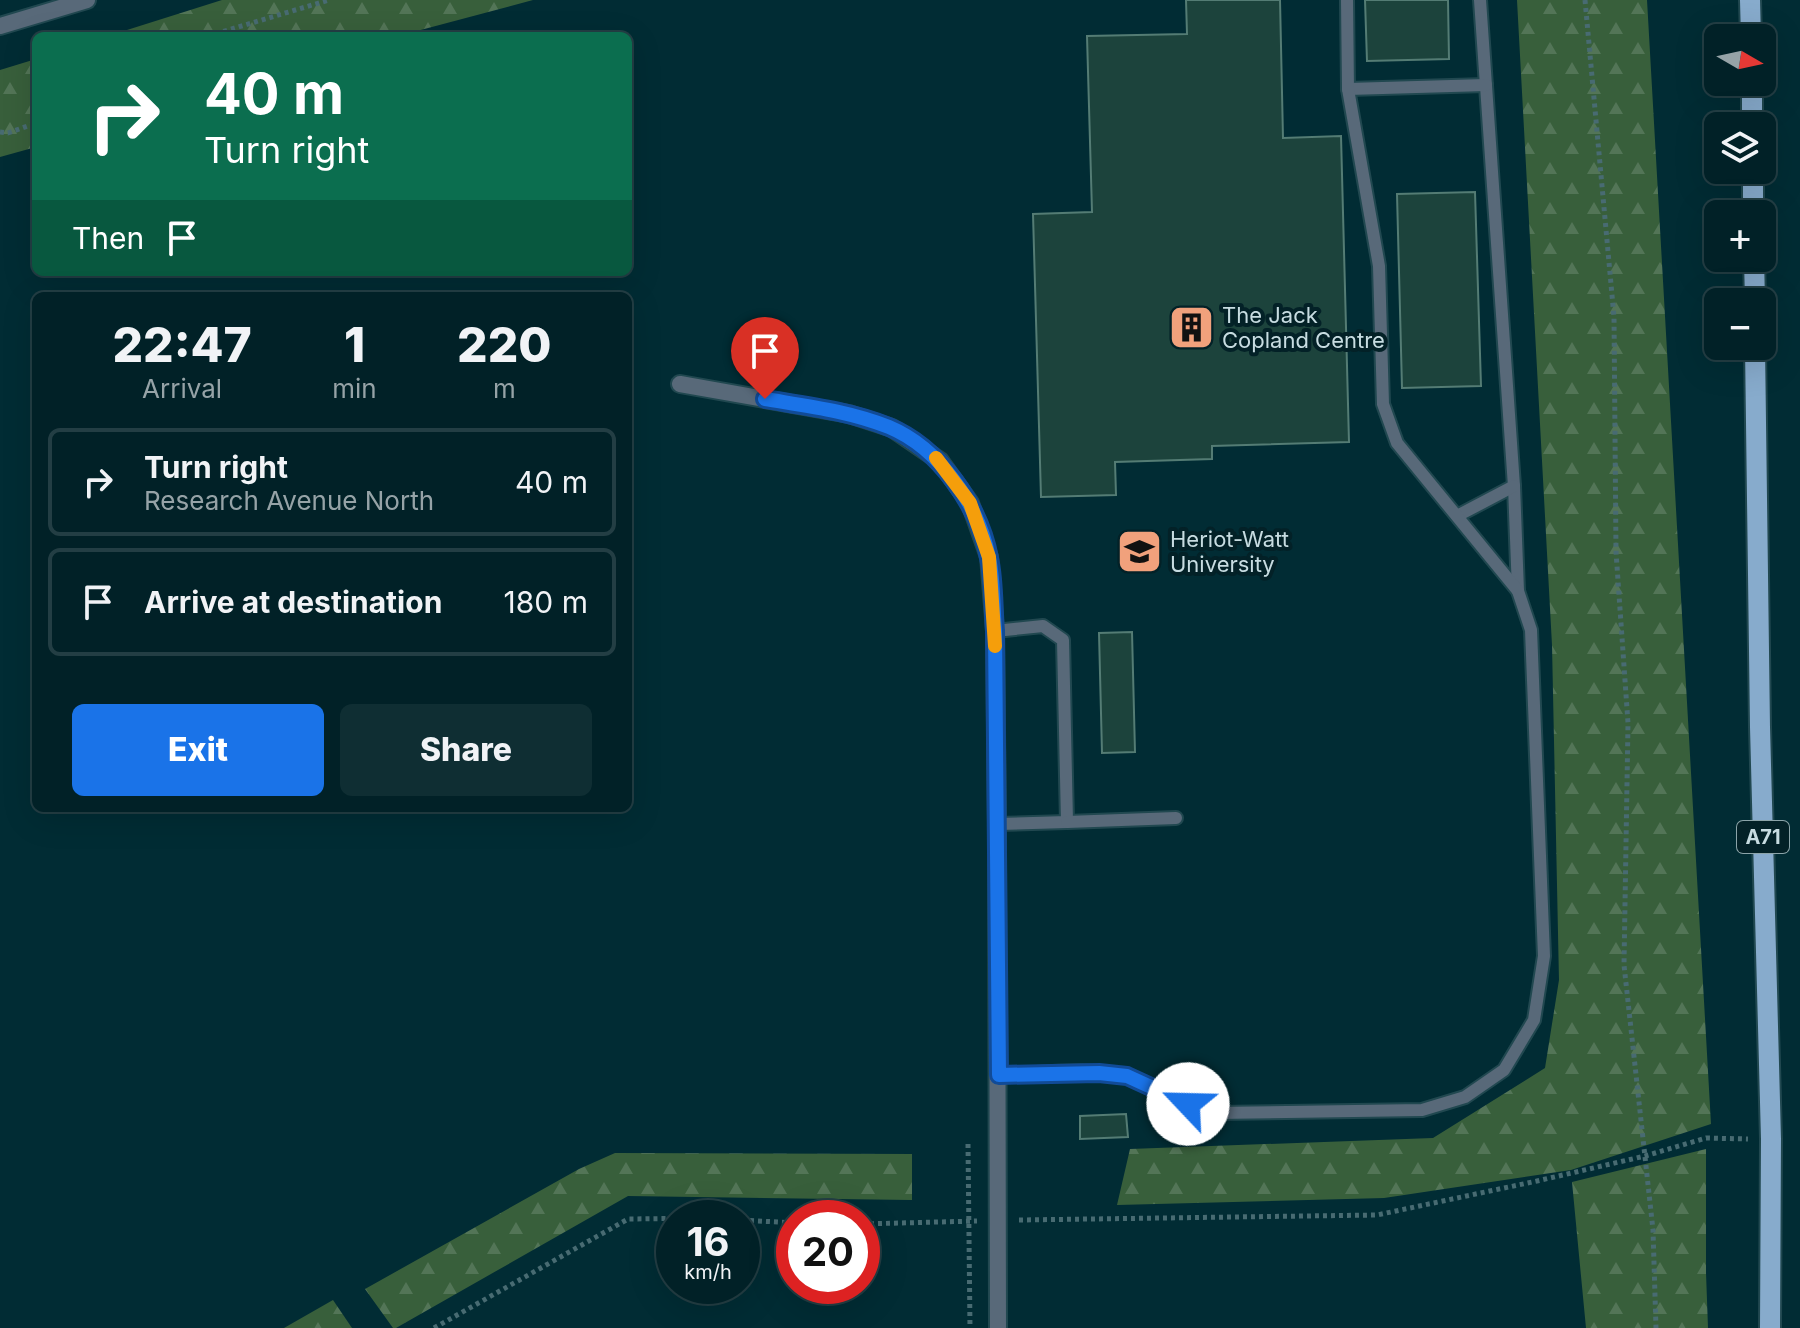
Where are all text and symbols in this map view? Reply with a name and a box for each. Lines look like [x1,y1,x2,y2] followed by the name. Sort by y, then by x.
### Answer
[1704,24,1776,96] north arrow
[1704,24,1776,360] map controls
[204,60,344,128] text: 40 m
[72,64,176,168] icon: right
[1704,112,1776,184] button: layers
[204,128,369,172] text: Turn right
[1704,200,1776,272] button: +
[160,216,204,260] icon: arrive
[72,220,144,256] text: Then
[1704,288,1776,360] button: −
[1222,302,1385,353] place label: The Jack Copland Centre
[1167,304,1215,352] building icon: The Jack Copland Centre
[112,315,252,374] text: 22:47
[344,315,365,374] text: 1
[457,315,552,374] text: 220
[731,317,799,399] pin
[743,329,787,373] icon: arrive
[142,373,222,404] text: Arrival
[332,373,377,404] text: min
[493,373,516,404] text: m
[144,449,288,485] text: Turn right
[76,460,120,504] icon: right
[515,464,588,500] text: 40 m
[144,485,434,516] text: Research Avenue North
[1170,526,1289,577] place label: Heriot-Watt University
[1115,528,1163,576] school or university icon: Heriot-Watt University
[76,580,120,624] icon: arrive
[144,584,442,620] text: Arrive at destination
[504,584,588,620] text: 180 m
[72,704,324,796] button: Exit
[340,704,592,796] button: Share
[1737,821,1789,853] road number: A71
[1146,1062,1230,1146] position arrow
[776,1200,880,1304] speed limit sign: 20
[686,1217,730,1266] text: 16
[684,1260,732,1284] text: km/h

